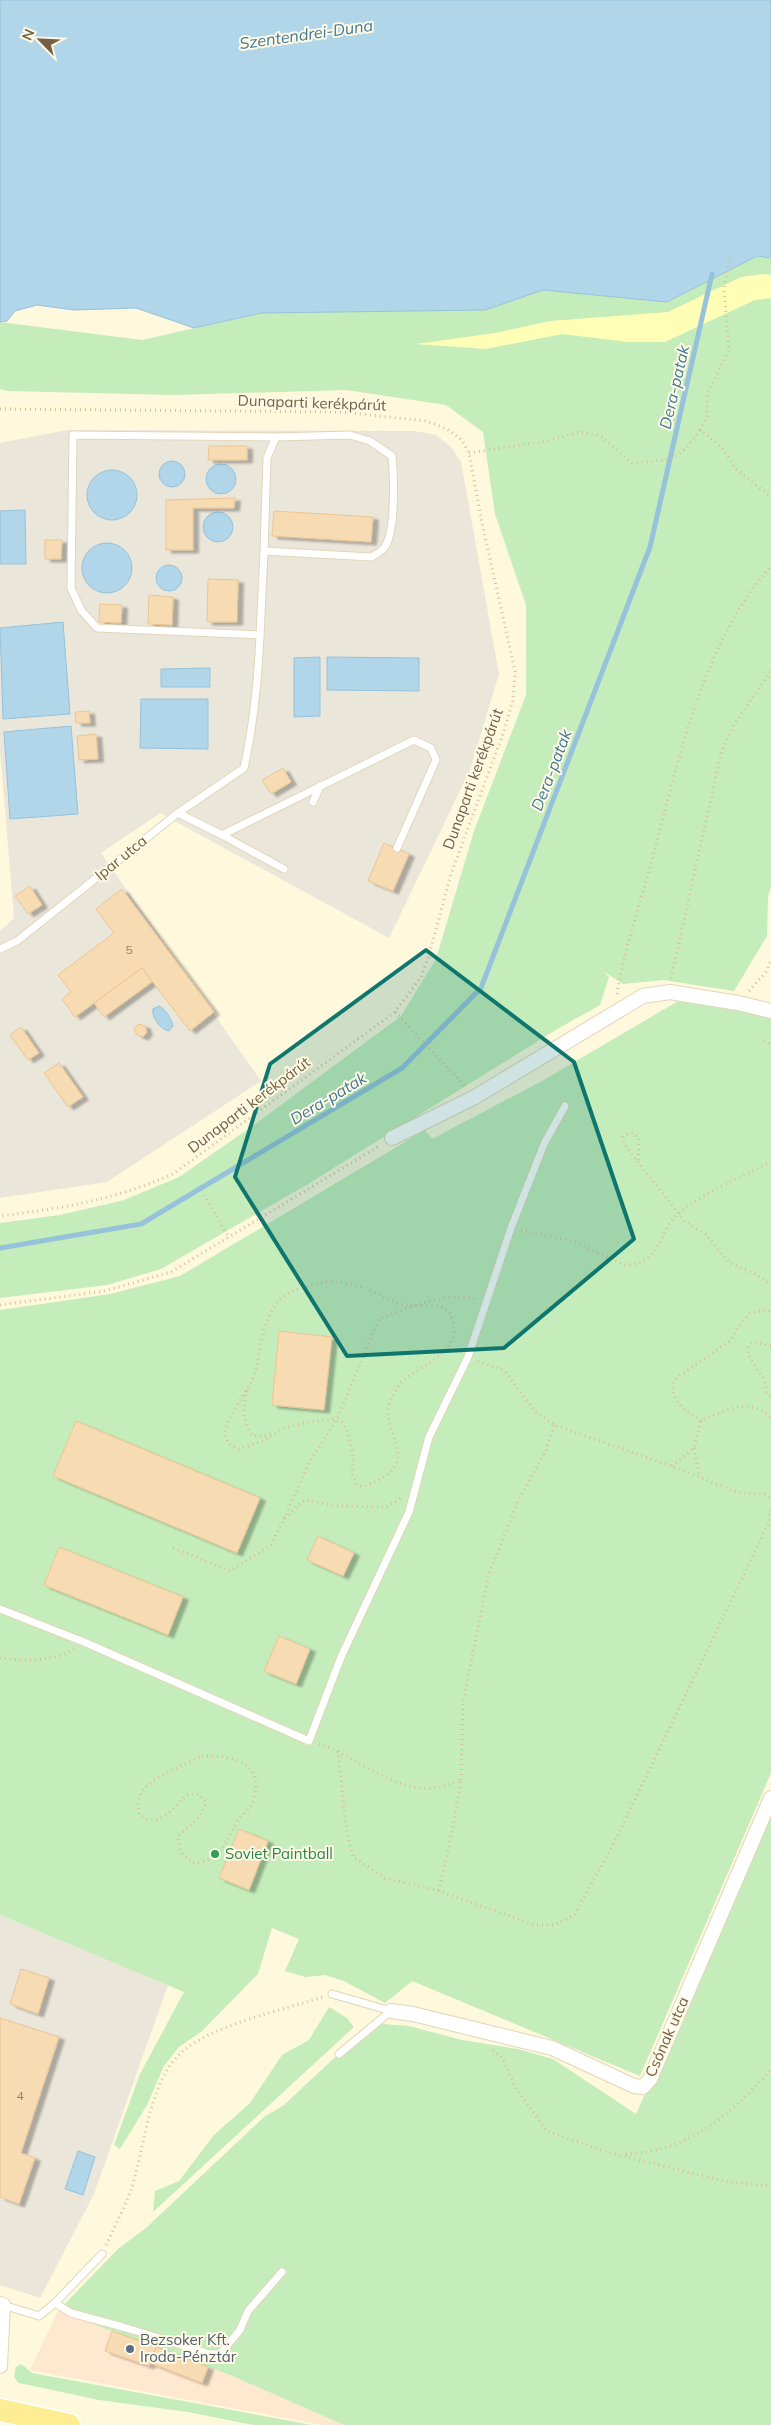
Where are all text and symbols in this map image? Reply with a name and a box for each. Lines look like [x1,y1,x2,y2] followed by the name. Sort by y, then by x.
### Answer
[15,15,65,65] north arrow
[238,15,374,53] water label: Szentendrei-Duna
[18,26,38,43] text: N
[655,342,694,431] water label: Dera-patak
[237,390,387,415] street label: Dunaparti kerékpárút
[438,706,507,852] street label: Dunaparti kerékpárút
[526,726,576,813] water label: Dera-patak
[91,831,151,884] street label: Ipar utca
[125,942,133,957] house number: 5
[184,1052,314,1157] street label: Dunaparti kerékpárút
[286,1067,370,1129] water label: Dera-patak
[225,1844,333,1863] place label: Soviet Paintball
[209,1848,221,1860] marker: Soviet Paintball
[640,1994,693,2080] street label: Csónak utca
[16,2088,24,2103] house number: 4
[140,2330,237,2366] place label: Bezsoker Kft. Iroda-Pénztár
[124,2343,136,2355] marker: Bezsoker Kft. Iroda-Pénztár

